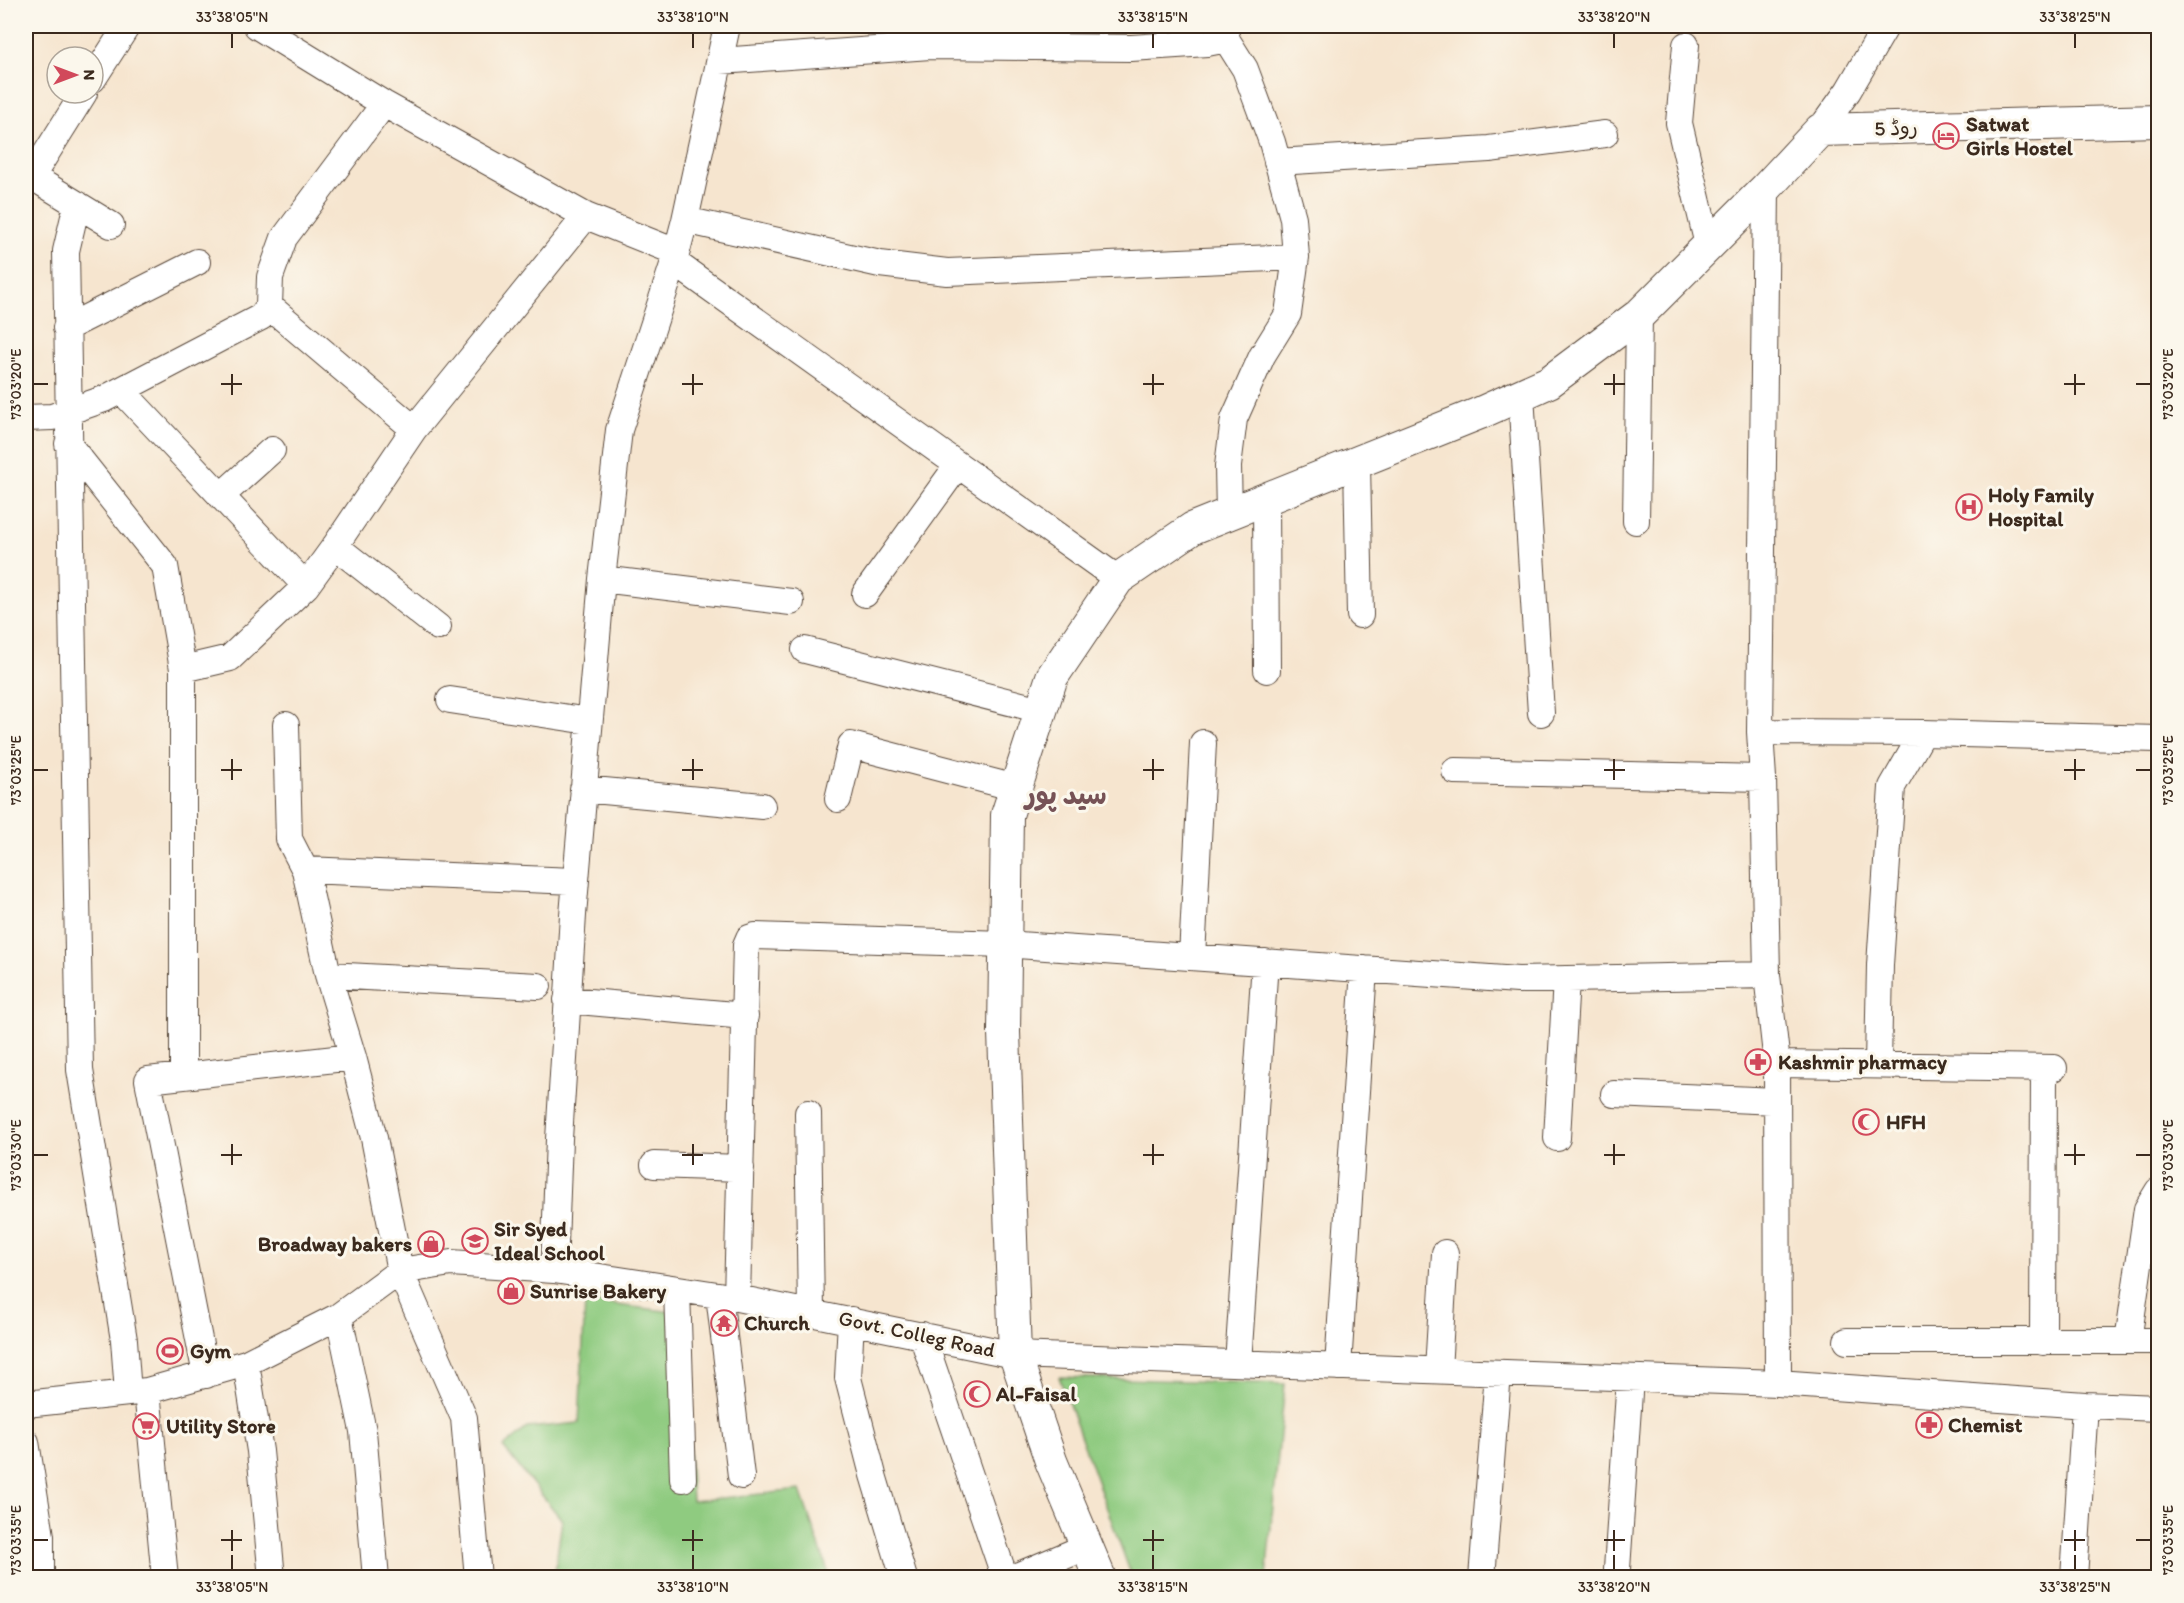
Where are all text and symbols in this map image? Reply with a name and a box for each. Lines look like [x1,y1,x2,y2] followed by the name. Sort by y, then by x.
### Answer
[196,8,268,26] text: 33°38'05"N
[657,8,729,26] text: 33°38'10"N
[1118,8,1188,26] text: 33°38'15"N
[1578,8,1650,26] text: 33°38'20"N
[2039,8,2111,26] text: 33°38'25"N
[45,45,105,105] north arrow
[80,70,99,80] text: N
[1966,111,2074,160] place label: Satwat Girls Hostel
[1874,114,1918,141] street label: روڈ 5
[1931,121,1961,151] hotel icon: Satwat Girls Hostel
[7,348,25,420] text: 73°03'20"E
[2159,348,2177,420] text: 73°03'20"E
[1988,482,2094,532] place label: Holy Family Hospital
[1954,492,1984,522] hospital icon: Holy Family Hospital
[7,735,25,805] text: 73°03'25"E
[2159,735,2177,805] text: 73°03'25"E
[1022,778,1107,812] district label: سید پور
[1743,1047,1773,1077] pharmacy icon: Kashmir pharmacy
[1778,1049,1947,1075] place label: Kashmir pharmacy
[1851,1107,1881,1137] mosque icon: HFH
[1886,1109,1926,1134] place label: HFH
[7,1119,25,1191] text: 73°03'30"E
[2159,1119,2177,1191] text: 73°03'30"E
[494,1216,606,1265] place label: Sir Syed Ideal School
[460,1226,490,1256] school or university icon: Sir Syed Ideal School
[416,1229,446,1259] shop icon: Broadway bakers
[258,1231,412,1257] place label: Broadway bakers
[496,1276,526,1306] shop icon: Sunrise Bakery
[530,1278,667,1304] place label: Sunrise Bakery
[837,1305,998,1362] street label: Govt. Colleg Road
[709,1308,739,1338] temple icon: Church
[744,1310,810,1335] place label: Church
[155,1336,185,1366] sports icon: Gym
[190,1338,232,1364] place label: Gym
[962,1379,992,1409] mosque icon: Al-Faisal
[995,1381,1077,1406] place label: Al-Faisal
[1914,1410,1944,1440] pharmacy icon: Chemist
[131,1411,161,1441] supermarket icon: Utility Store
[1948,1412,2023,1437] place label: Chemist
[166,1413,276,1439] place label: Utility Store
[7,1505,25,1575] text: 73°03'35"E
[2159,1505,2177,1575] text: 73°03'35"E
[196,1578,268,1596] text: 33°38'05"N
[657,1578,729,1596] text: 33°38'10"N
[1118,1578,1188,1596] text: 33°38'15"N
[1578,1578,1650,1596] text: 33°38'20"N
[2039,1578,2111,1596] text: 33°38'25"N

